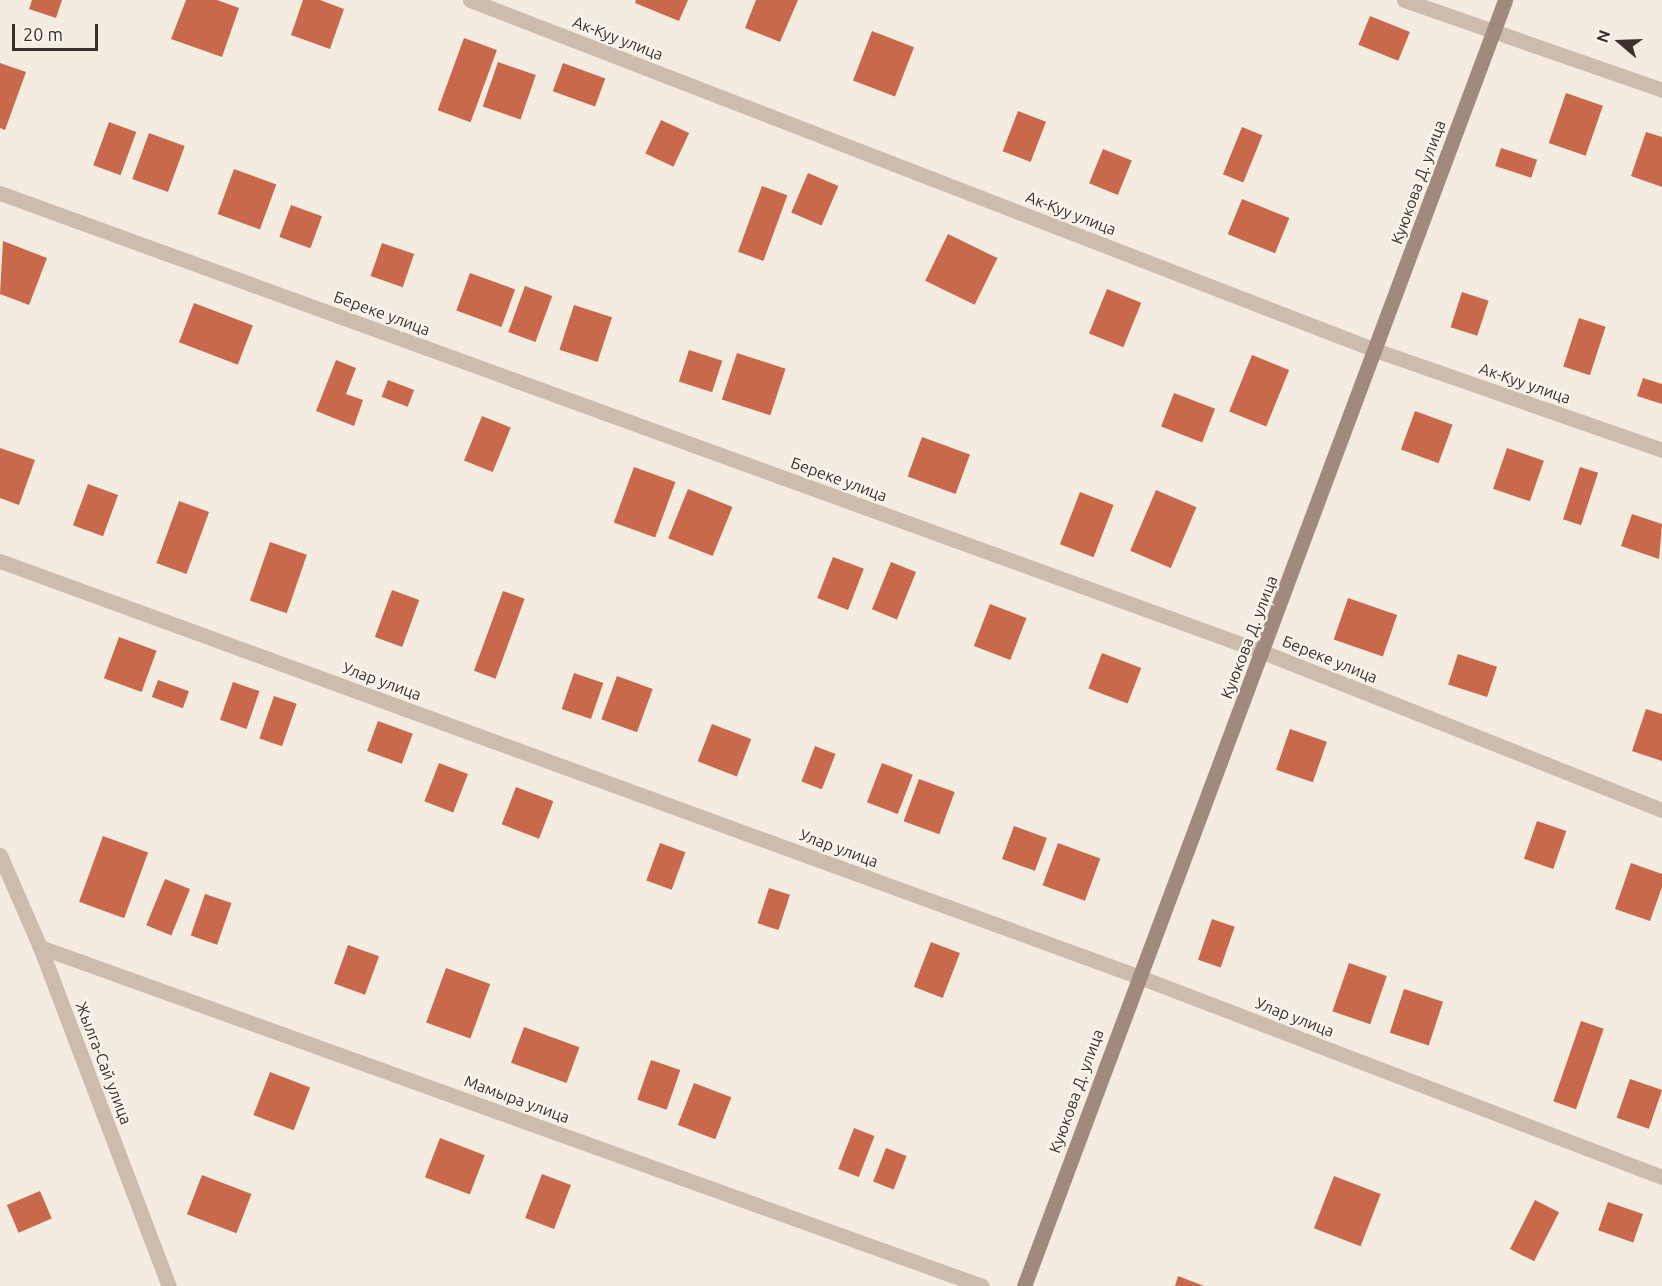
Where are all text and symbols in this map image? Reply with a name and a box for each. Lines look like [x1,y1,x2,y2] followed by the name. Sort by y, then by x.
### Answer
[15,12,100,50] scale bar
[570,12,666,64] street label: Ак-Куу улица
[1590,12,1650,72] north arrow
[23,24,63,44] text: 20 m
[1593,28,1613,45] text: N
[1387,117,1449,247] street label: Куюкова Д. улица
[1023,187,1119,239] street label: Ак-Куу улица
[331,287,433,339] street label: Береке улица
[1477,358,1573,408] street label: Ак-Куу улица
[788,453,890,505] street label: Береке улица
[1217,573,1281,701] street label: Куюкова Д. улица
[1280,631,1380,687] street label: Береке улица
[340,658,424,704] street label: Улар улица
[797,825,881,871] street label: Улар улица
[1253,993,1337,1041] street label: Улар улица
[72,999,136,1127] street label: Жылга-Сай улица
[1045,1026,1107,1156] street label: Куюкова Д. улица
[462,1071,572,1127] street label: Мамыра улица

